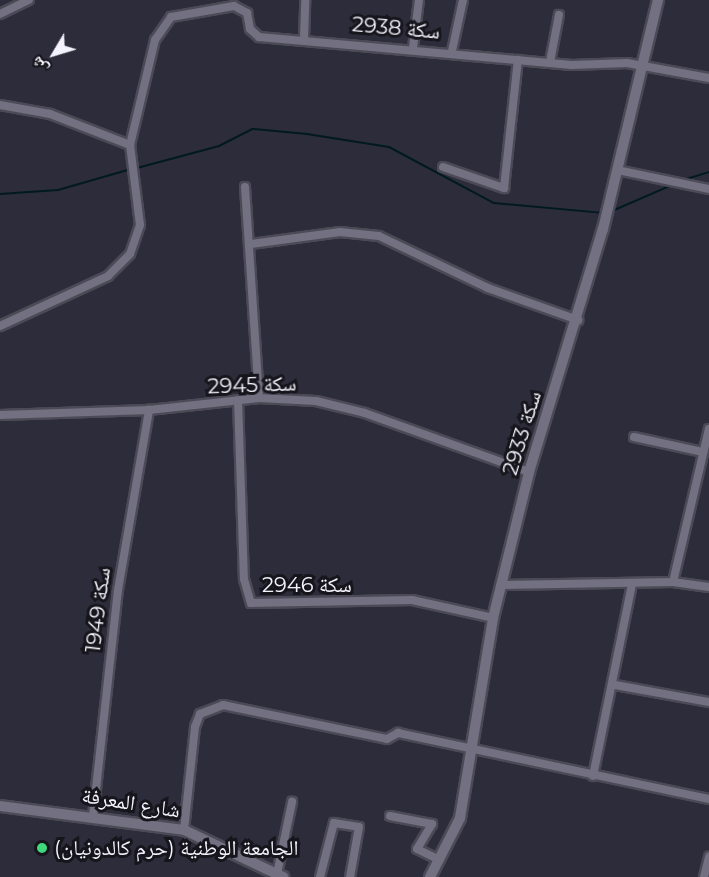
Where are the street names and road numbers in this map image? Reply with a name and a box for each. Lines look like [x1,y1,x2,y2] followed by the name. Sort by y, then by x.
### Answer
[351,12,441,44] street label: سكة 2938
[207,371,297,399] street label: سكة 2945
[497,388,547,478] street label: سكة 2933
[80,566,116,654] street label: سكة 1949
[262,572,352,598] street label: سكة 2946
[80,783,182,823] street label: شارع المعرفة

